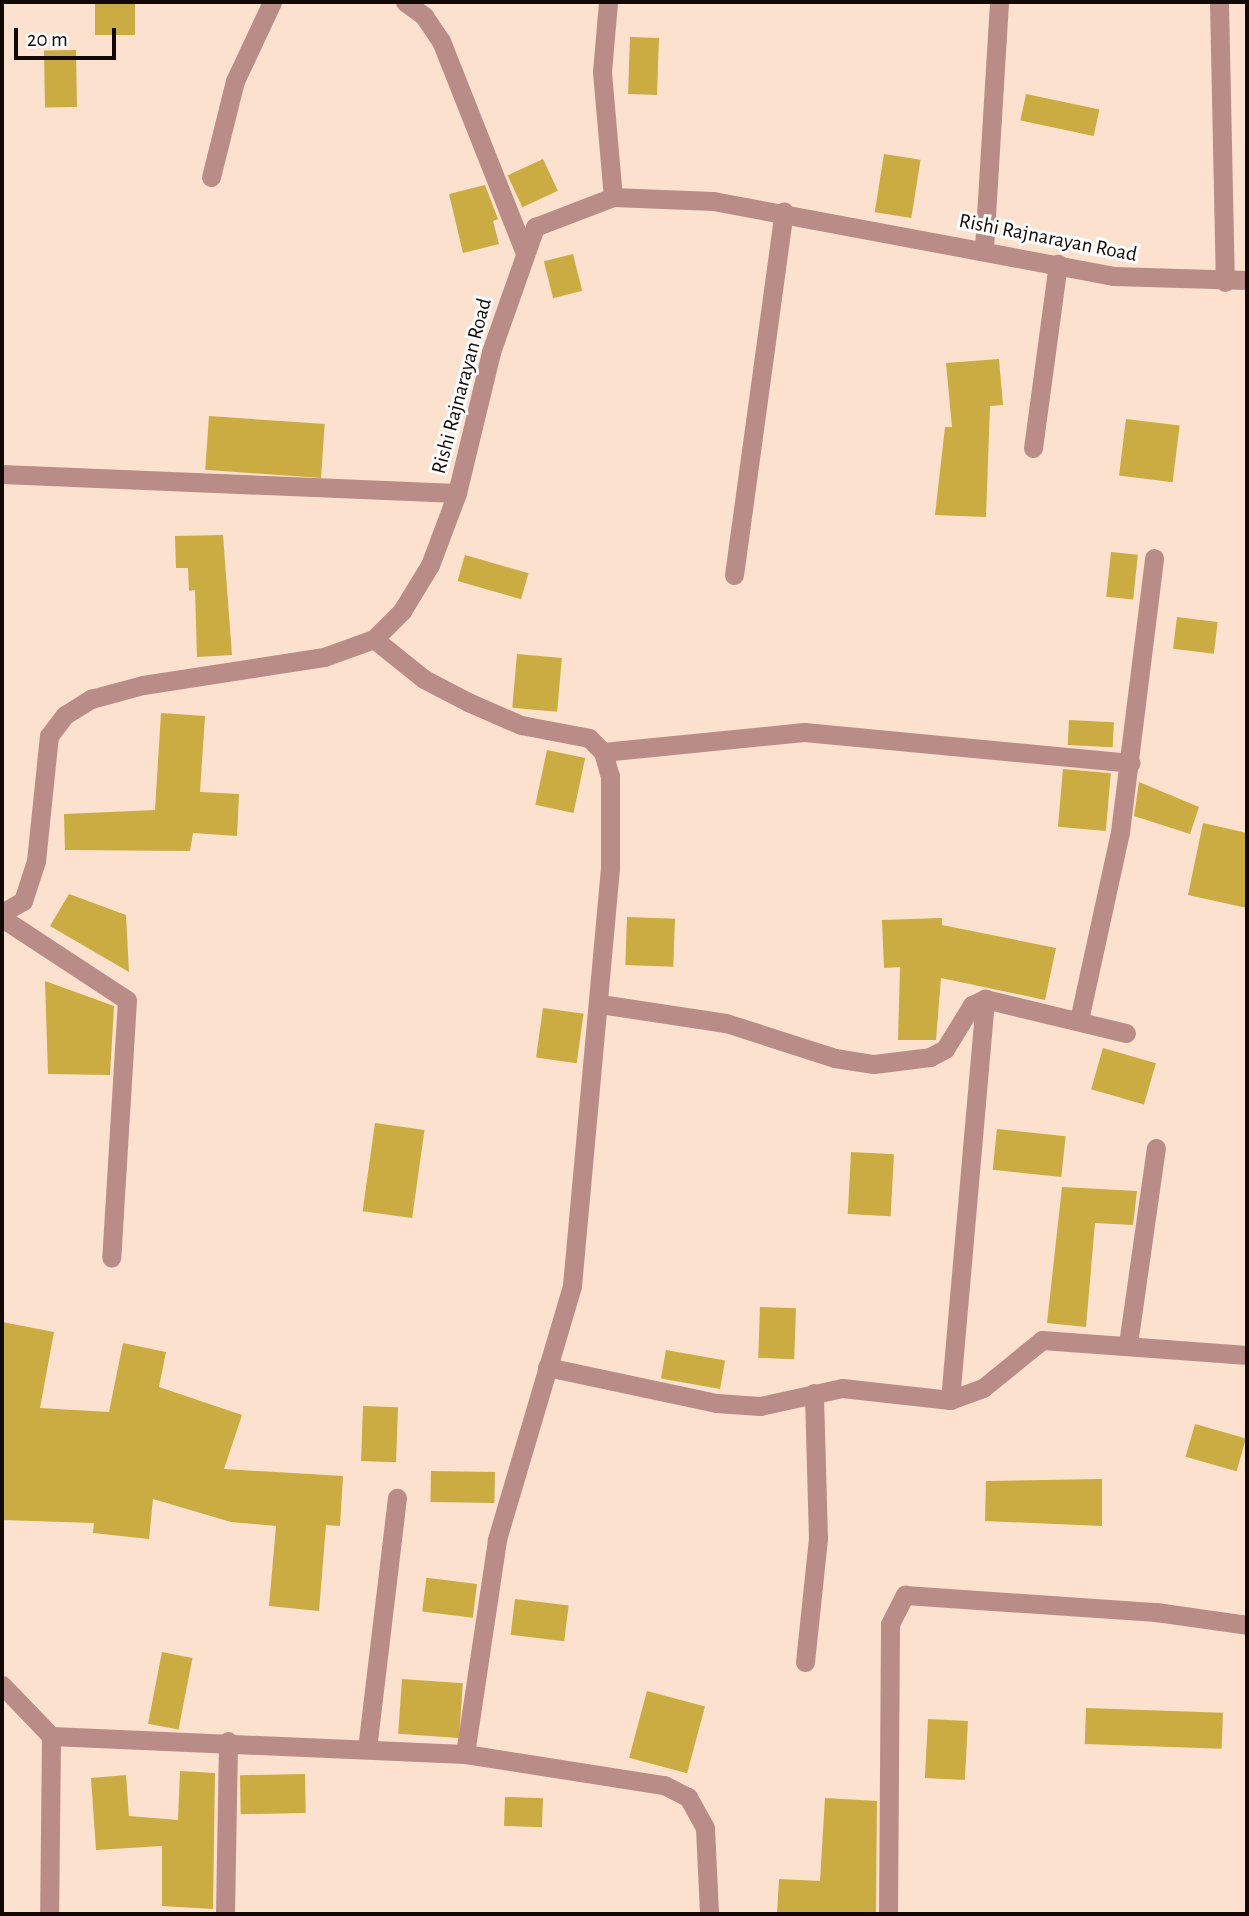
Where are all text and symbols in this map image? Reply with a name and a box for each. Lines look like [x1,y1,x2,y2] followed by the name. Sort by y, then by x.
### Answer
[18,14,119,58] scale bar
[27,29,68,50] text: 20 m
[957,208,1139,268] street label: Rishi Rajnarayan Road
[426,295,498,477] street label: Rishi Rajnarayan Road

